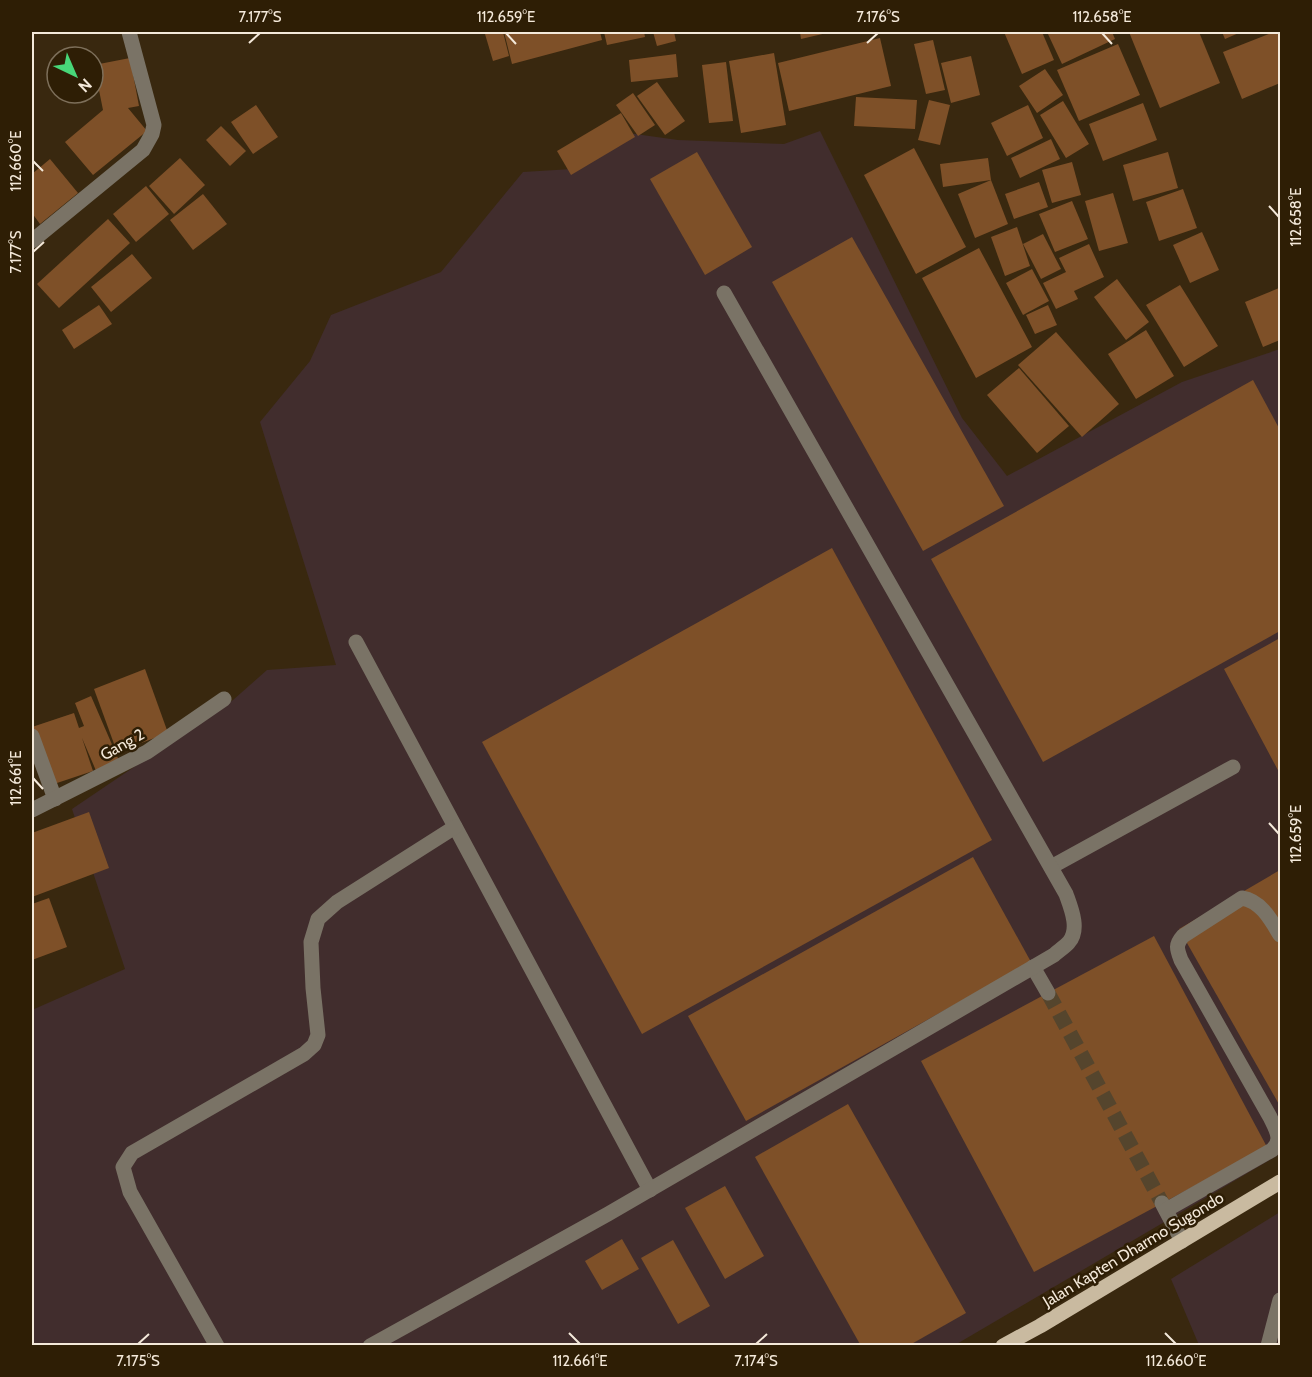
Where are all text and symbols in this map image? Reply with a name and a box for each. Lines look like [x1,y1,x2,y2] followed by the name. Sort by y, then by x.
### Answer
[239,8,282,26] text: 7.177°S
[477,8,535,26] text: 112.659°E
[856,8,900,26] text: 7.176°S
[1072,8,1132,26] text: 112.658°E
[45,45,105,105] north arrow
[74,75,96,96] text: N
[7,131,25,191] text: 112.660°E
[1287,187,1305,247] text: 112.658°E
[7,230,25,273] text: 7.177°S
[97,725,148,764] street label: Gang 2
[7,750,25,806] text: 112.661°E
[1287,805,1305,863] text: 112.659°E
[1039,1188,1227,1312] street label: Jalan Kapten Dharmo Sugondo
[116,1352,160,1370] text: 7.175°S
[552,1352,608,1370] text: 112.661°E
[734,1352,778,1370] text: 7.174°S
[1146,1352,1206,1370] text: 112.660°E

